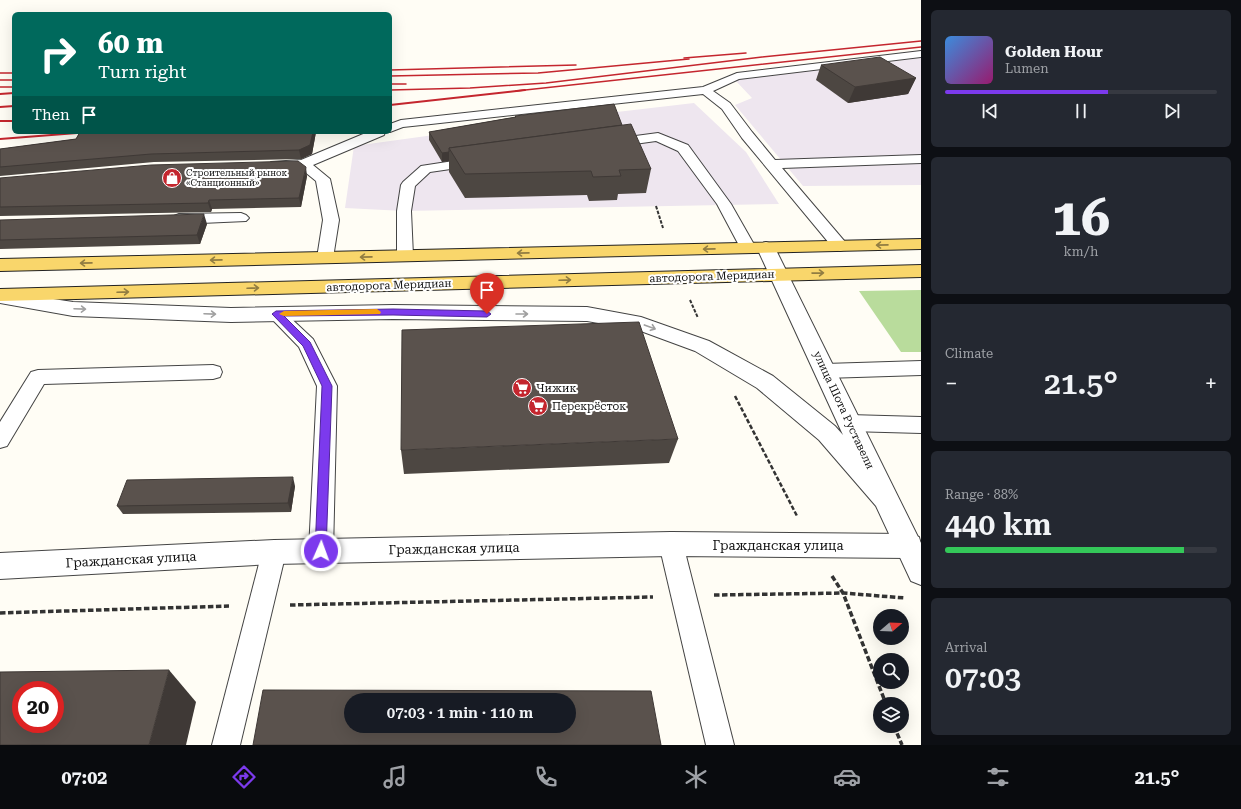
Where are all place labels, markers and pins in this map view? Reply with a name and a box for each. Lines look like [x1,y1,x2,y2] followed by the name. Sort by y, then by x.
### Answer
[161,167,183,189] shop icon: Строительный рынок «Станционный»
[186,168,288,188] place label: Строительный рынок «Станционный»
[470,273,504,314] pin
[511,377,533,399] supermarket icon: Чижик
[536,382,576,395] place label: Чижик
[527,395,549,417] supermarket icon: Перекрёсток
[552,400,626,413] place label: Перекрёсток

